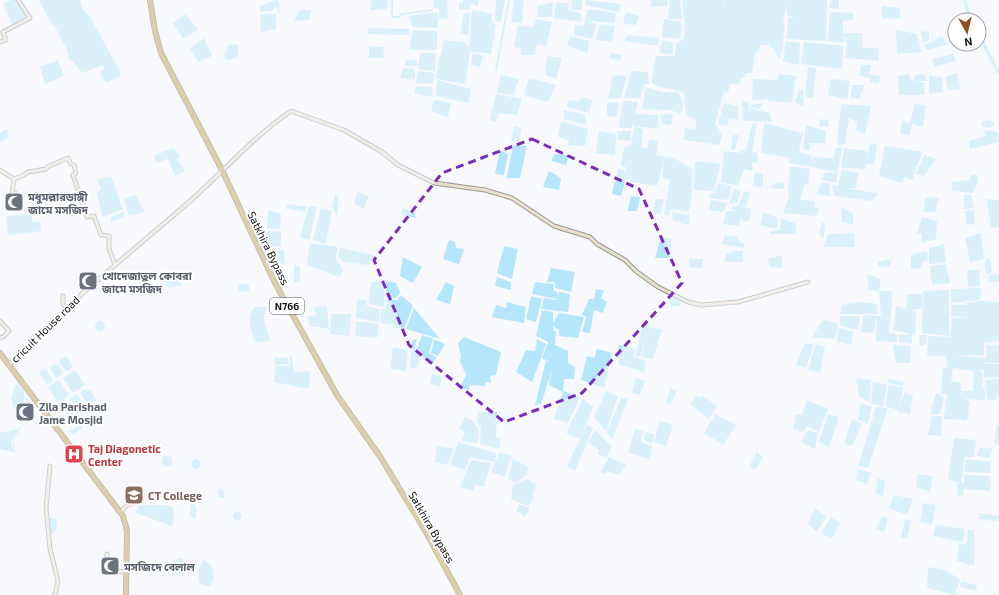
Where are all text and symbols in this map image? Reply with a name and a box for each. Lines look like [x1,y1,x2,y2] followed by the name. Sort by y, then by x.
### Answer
[947,12,987,52] north arrow
[964,35,973,49] text: N
[27,190,89,216] place label: মধুমল্লারডাঙ্গী জামে মসজিদ
[3,191,25,213] mosque icon: মধুমল্লারডাঙ্গী জামে মসজিদ
[246,209,293,287] street label: Satkhira Bypass
[101,269,193,295] place label: খোদেজাতুল কোবরা জামে মসজিদ
[77,270,99,292] mosque icon: খোদেজাতুল কোবরা জামে মসজিদ
[8,293,82,365] street label: cricuit House road
[270,298,304,314] road number: N766
[39,400,107,427] place label: Zila Parishad Jame Mosjid
[14,401,36,423] mosque icon: Zila Parishad Jame Mosjid
[88,442,161,468] place label: Taj Diagonetic Center
[63,443,85,465] hospital icon: Taj Diagonetic Center
[123,484,145,506] school or university icon: CT College
[148,489,202,502] place label: CT College
[406,489,458,565] street label: Satkhira Bypass
[99,555,121,577] mosque icon: মসজিদে বেলাল
[123,560,195,573] place label: মসজিদে বেলাল

